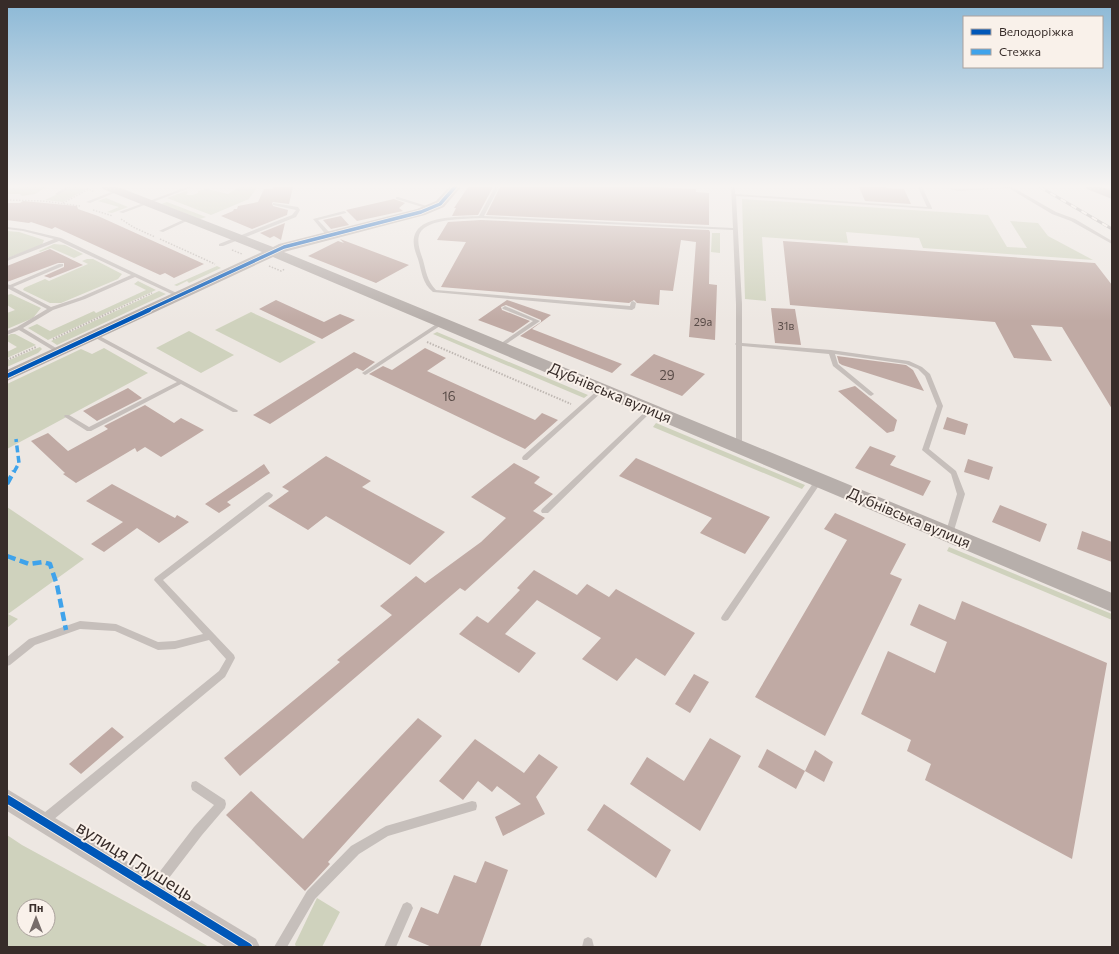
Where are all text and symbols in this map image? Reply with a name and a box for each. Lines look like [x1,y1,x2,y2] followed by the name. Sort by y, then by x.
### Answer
[963,16,1103,68] legend
[999,24,1074,38] text: Велодоріжка
[999,44,1041,58] text: Стежка
[694,315,712,328] house number: 29а
[778,319,795,332] house number: 31в
[546,358,675,426] street label: Дубнівська вулиця
[659,367,675,383] house number: 29
[442,388,456,404] house number: 16
[845,483,974,551] street label: Дубнівська вулиця
[73,815,198,905] street label: вулиця Глушець
[16,898,56,938] north arrow
[29,901,43,914] text: Пн

